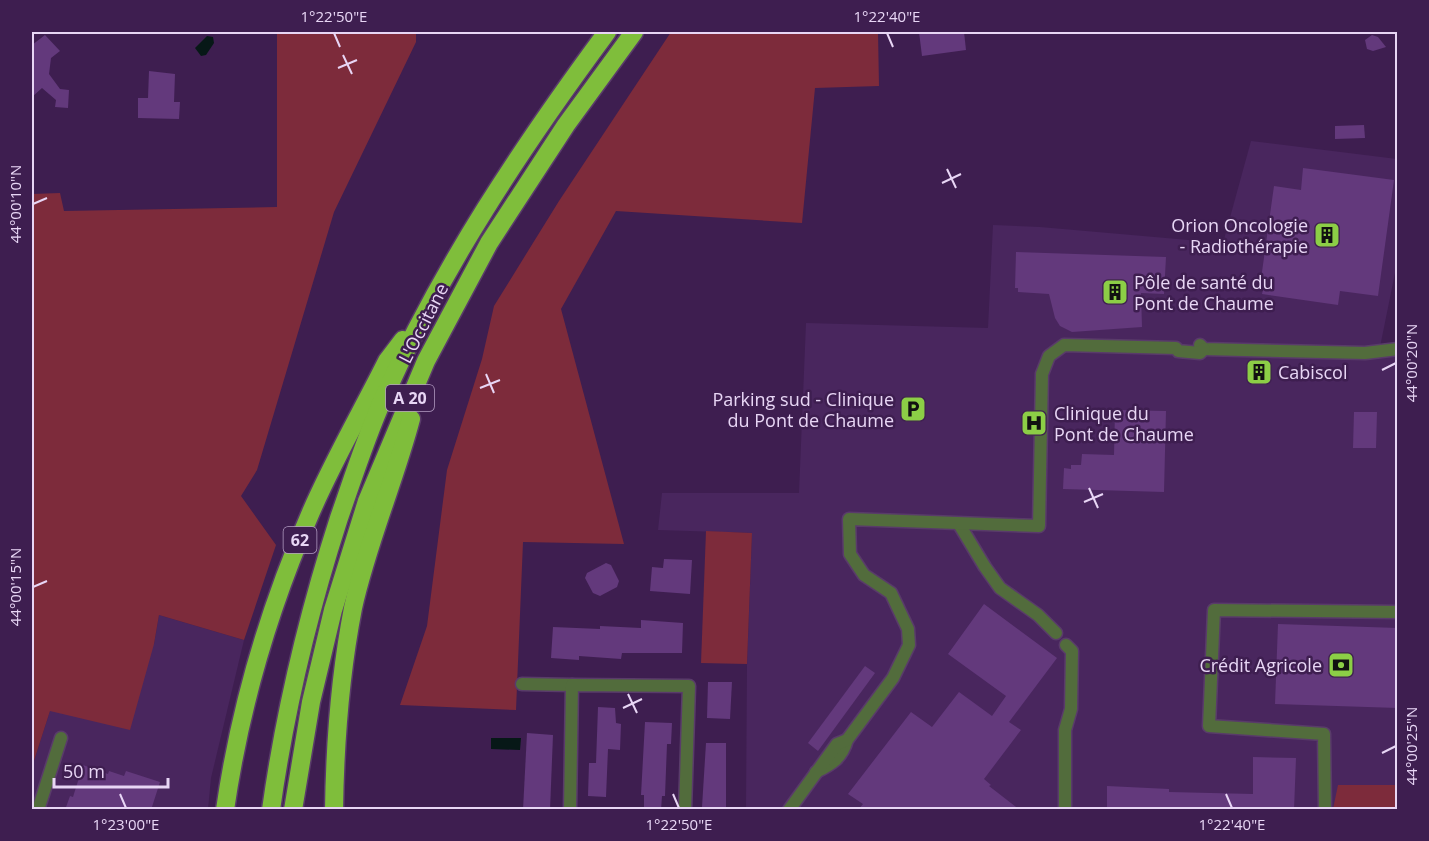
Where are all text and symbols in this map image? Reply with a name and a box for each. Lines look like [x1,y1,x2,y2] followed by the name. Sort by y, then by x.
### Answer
[301,6,367,26] text: 1°22'50"E
[854,6,920,26] text: 1°22'40"E
[5,165,25,243] text: 44°00'10"N
[1171,213,1308,258] place label: Orion Oncologie - Radiothérapie
[1312,220,1342,250] building icon: Orion Oncologie - Radiothérapie
[1134,270,1274,315] place label: Pôle de santé du Pont de Chaume
[1100,277,1130,307] building icon: Pôle de santé du Pont de Chaume
[393,279,453,367] street label: L'Occitane
[1401,324,1421,402] text: 44°00'20"N
[1244,357,1274,387] building icon: Cabiscol
[1278,360,1347,384] place label: Cabiscol
[386,385,434,411] road number: A 20
[712,387,894,432] place label: Parking sud - Clinique du Pont de Chaume
[898,394,928,424] parking icon: Parking sud - Clinique du Pont de Chaume
[1054,401,1194,446] place label: Clinique du Pont de Chaume
[1019,408,1049,438] hospital icon: Clinique du Pont de Chaume
[284,527,316,553] road number: 62
[5,548,25,626] text: 44°00'15"N
[1326,650,1356,680] bank icon: Crédit Agricole
[1199,653,1322,677] place label: Crédit Agricole
[1401,707,1421,785] text: 44°00'25"N
[54,751,168,789] scale bar
[63,759,105,783] text: 50 m
[93,814,159,834] text: 1°23'00"E
[646,814,712,834] text: 1°22'50"E
[1199,814,1265,834] text: 1°22'40"E

